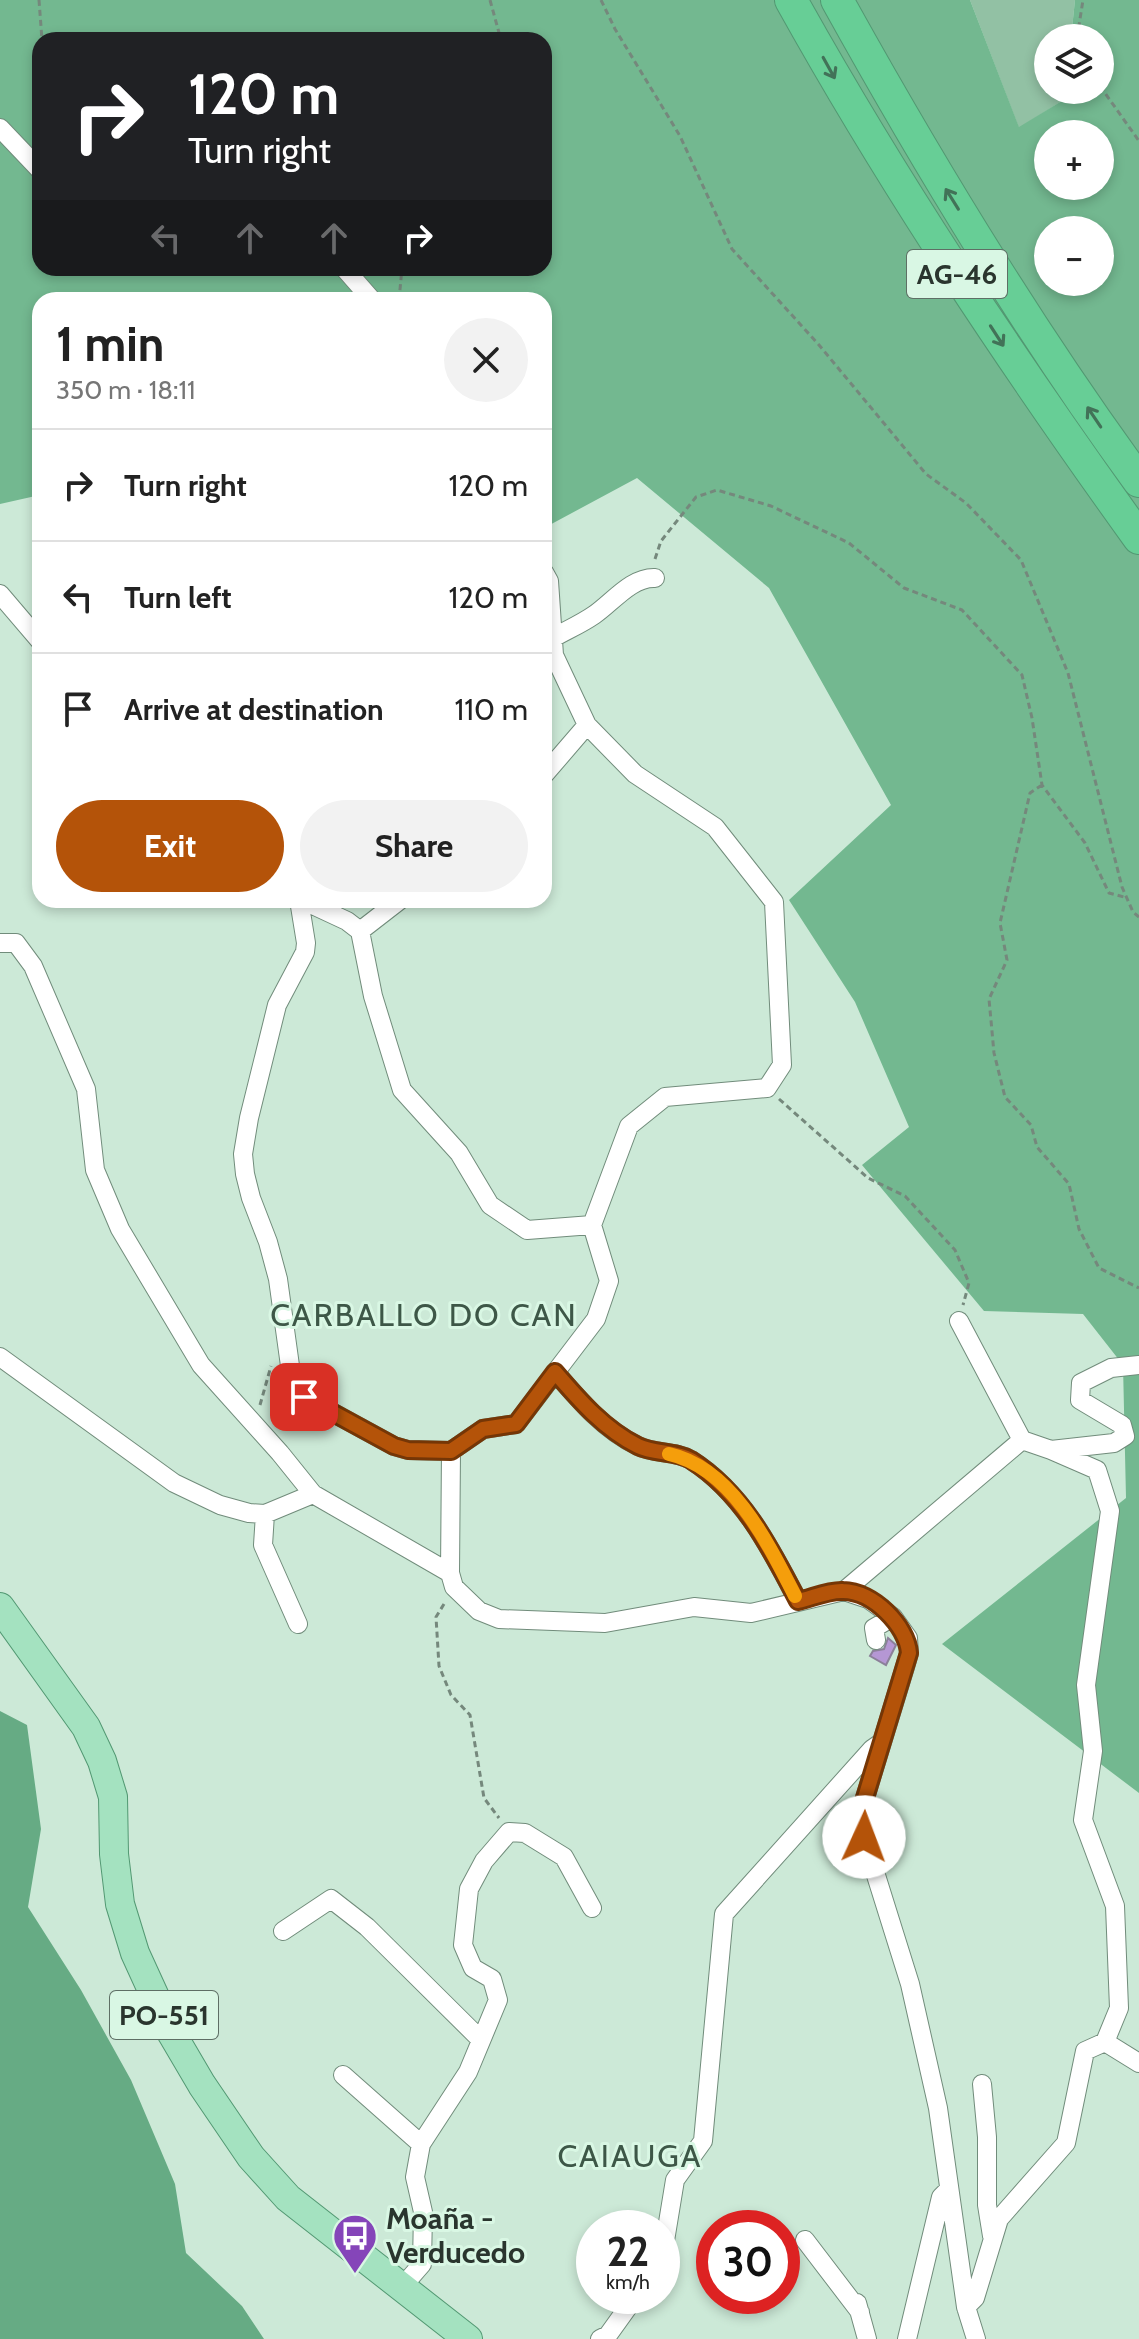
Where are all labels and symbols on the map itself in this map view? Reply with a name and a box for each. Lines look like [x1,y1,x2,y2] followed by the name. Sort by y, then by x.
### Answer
[821,56,837,79] one-way arrow
[944,188,960,211] one-way arrow
[907,250,1007,298] road number: AG-46
[989,324,1005,347] one-way arrow
[1086,407,1102,429] one-way arrow
[270,1295,578,1334] district label: CARBALLO DO CAN
[270,1363,338,1431] pin
[822,1795,906,1879] position arrow
[110,1991,218,2039] road number: PO-551
[557,2136,703,2175] district label: CAIAUGA
[386,2200,525,2271] place label: Moaña - Verducedo
[696,2210,800,2314] speed limit sign: 30
[331,2212,379,2275] bus stop icon: Moaña - Verducedo

